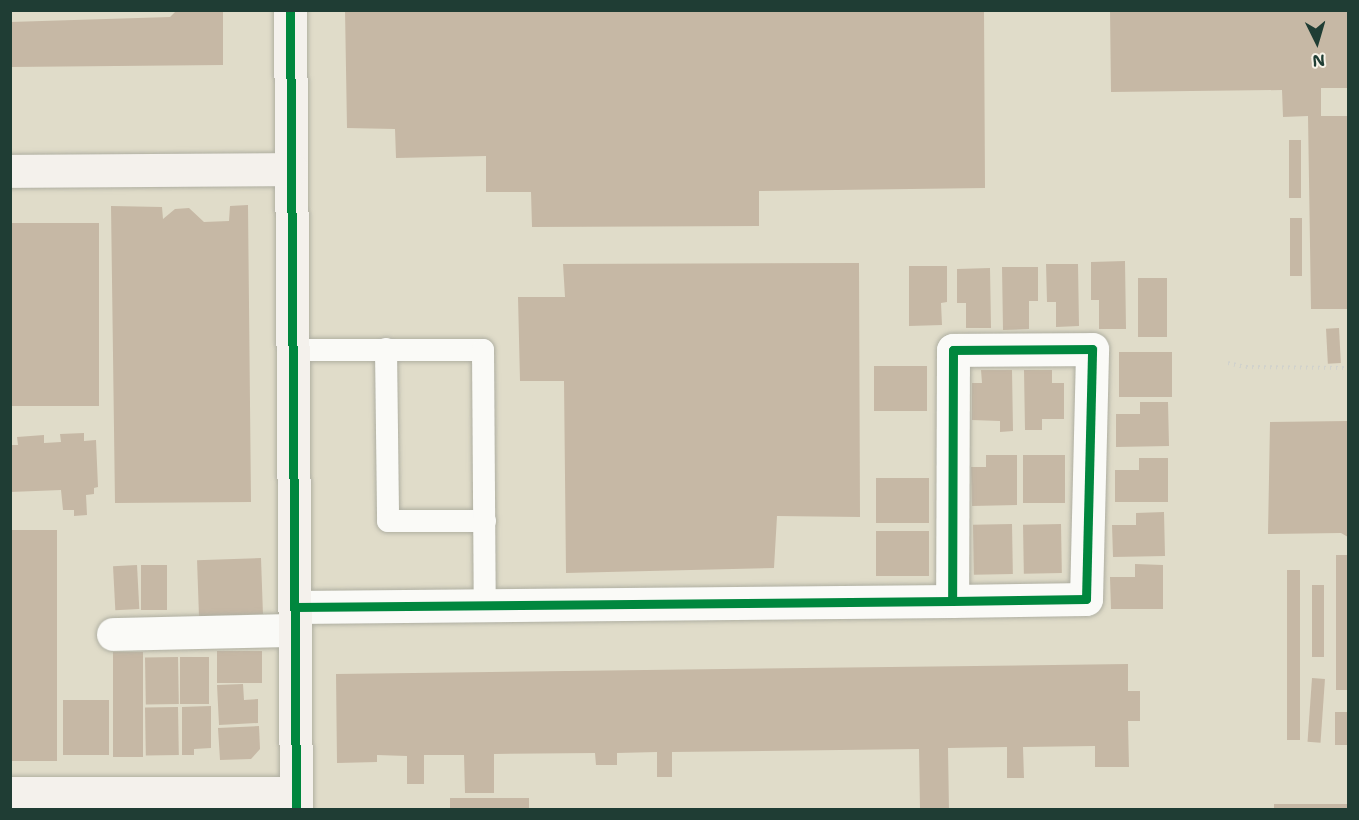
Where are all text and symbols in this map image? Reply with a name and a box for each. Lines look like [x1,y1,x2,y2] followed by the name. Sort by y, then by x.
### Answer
[1287,12,1347,72] north arrow
[1311,49,1326,71] text: N

